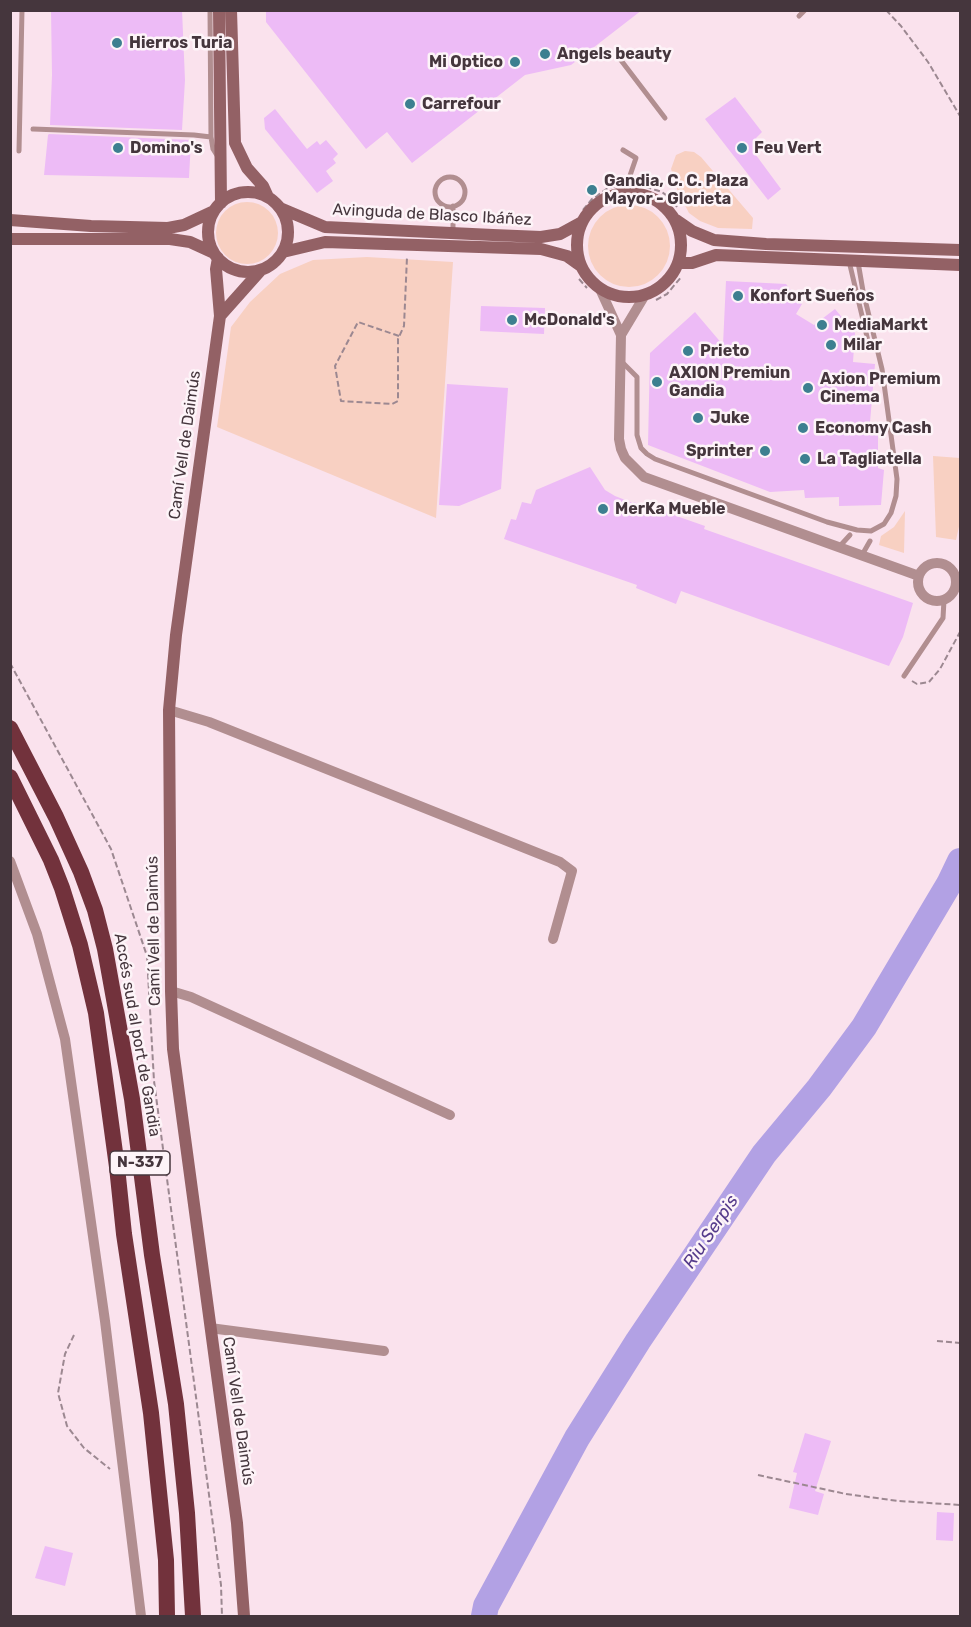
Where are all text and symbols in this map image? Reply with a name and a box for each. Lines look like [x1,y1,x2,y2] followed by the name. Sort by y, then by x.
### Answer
[129,33,232,53] place label: Hierros Turia
[110,36,124,50] marker: Hierros Turia
[557,44,672,64] place label: Angels beauty
[538,47,552,61] marker: Angels beauty
[429,52,503,72] place label: Mi Optico
[508,55,522,69] marker: Mi Optico
[422,94,501,114] place label: Carrefour
[403,97,417,111] marker: Carrefour
[130,138,203,158] place label: Domino's
[754,138,821,158] place label: Feu Vert
[111,141,125,155] marker: Domino's
[735,141,749,155] marker: Feu Vert
[604,171,749,209] place label: Gandia, C. C. Plaza Mayor - Glorieta
[585,183,599,197] marker: Gandia, C. C. Plaza Mayor - Glorieta
[332,200,532,230] street label: Avinguda de Blasco Ibáñez
[750,286,874,306] place label: Konfort Sueños
[731,289,745,303] marker: Konfort Sueños
[524,310,615,330] place label: McDonald's
[505,313,519,327] marker: McDonald's
[834,315,928,335] place label: MediaMarkt
[815,318,829,332] marker: MediaMarkt
[843,335,882,355] place label: Milar
[824,338,838,352] marker: Milar
[700,341,749,361] place label: Prieto
[681,344,695,358] marker: Prieto
[669,363,790,401] place label: AXION Premiun Gandia
[165,369,205,521] street label: Camí Vell de Daimús
[820,369,941,407] place label: Axion Premium Cinema
[650,375,664,389] marker: AXION Premiun Gandia
[801,381,815,395] marker: Axion Premium Cinema
[710,408,749,428] place label: Juke
[691,411,705,425] marker: Juke
[815,418,932,438] place label: Economy Cash
[796,421,810,435] marker: Economy Cash
[686,441,753,461] place label: Sprinter
[758,444,772,458] marker: Sprinter
[817,449,922,469] place label: La Tagliatella
[798,452,812,466] marker: La Tagliatella
[615,499,726,519] place label: MerKa Mueble
[596,502,610,516] marker: MerKa Mueble
[143,856,165,1006] street label: Camí Vell de Daimús
[110,932,164,1138] street label: Accés sud al port de Gandia
[110,1151,170,1175] road number: N-337
[679,1191,743,1273] water label: Riu Serpis
[218,1335,258,1487] street label: Camí Vell de Daimús

